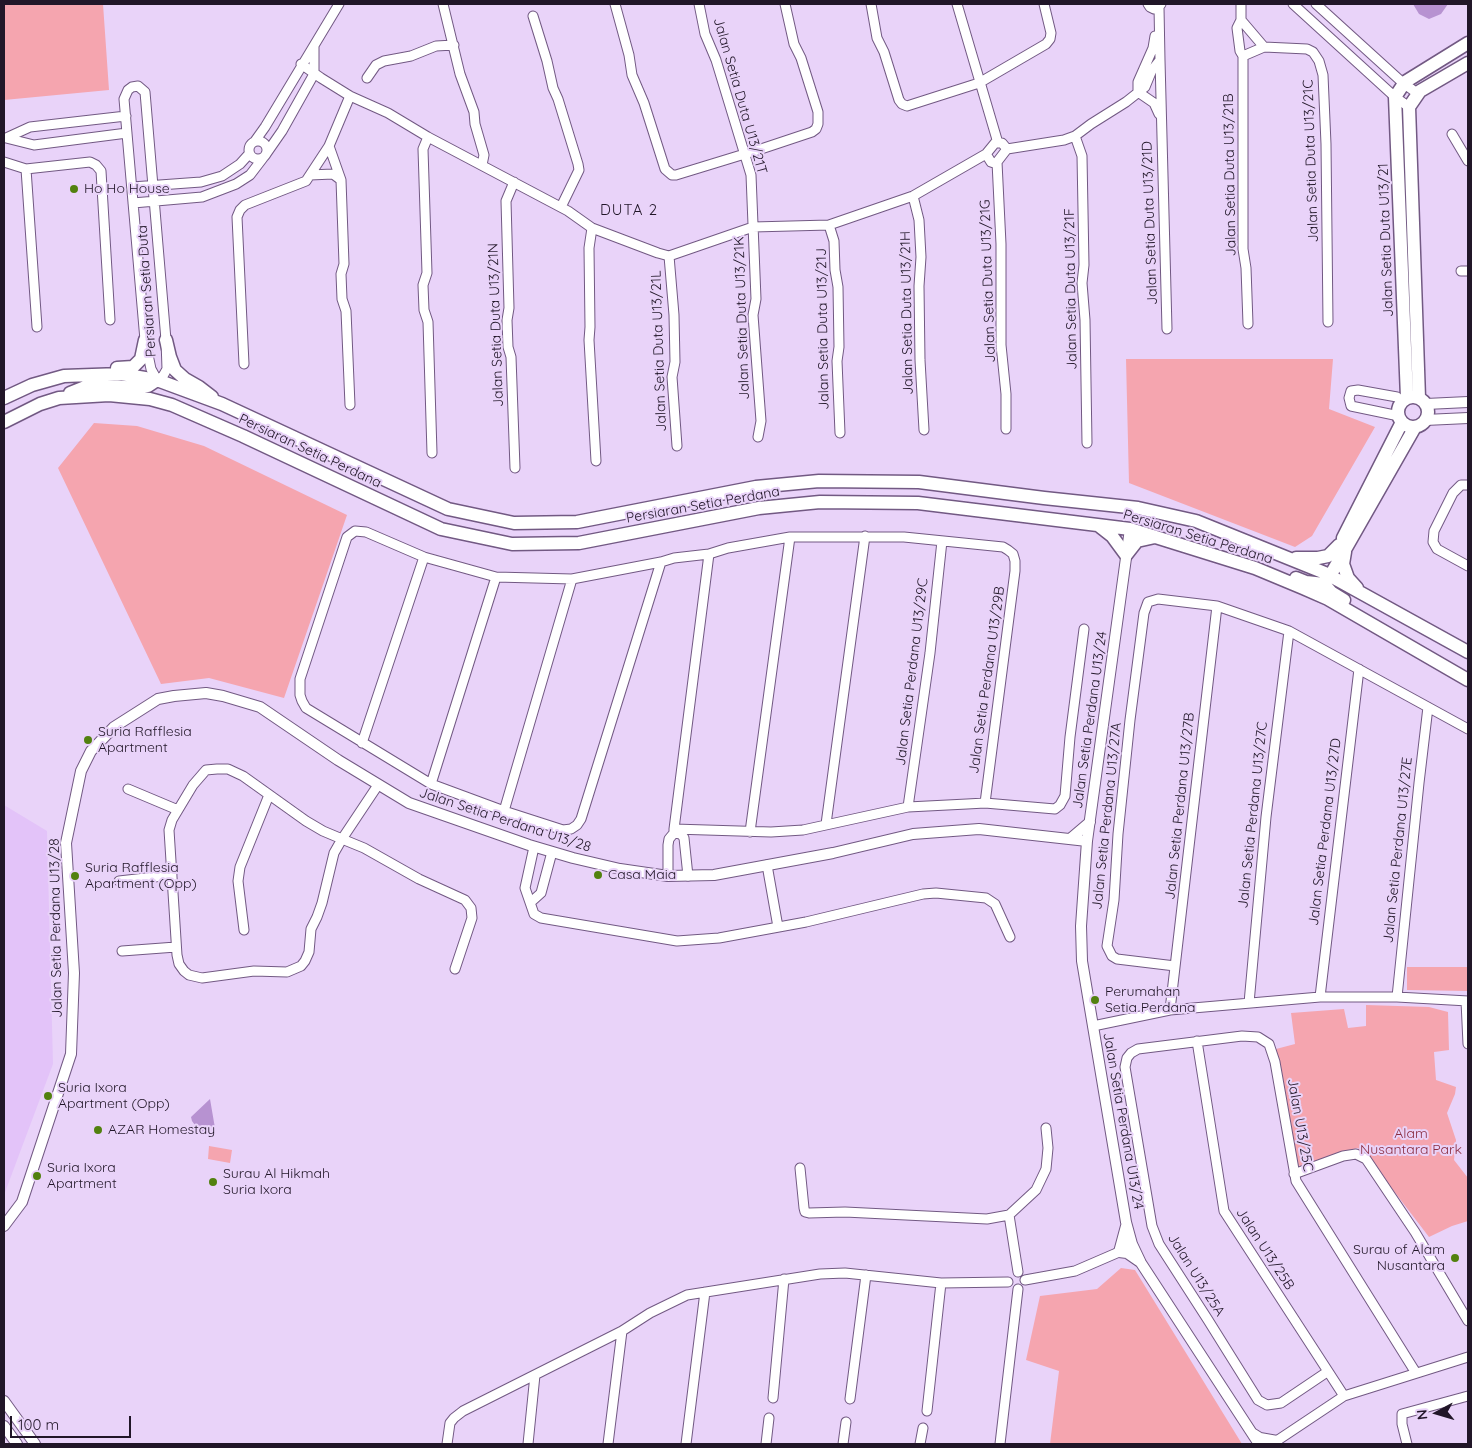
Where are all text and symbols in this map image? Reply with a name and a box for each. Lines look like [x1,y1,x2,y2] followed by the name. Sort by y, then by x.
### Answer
[710,16,770,176] street label: Jalan Setia Duta U13/21T
[1300,79,1322,243] street label: Jalan Setia Duta U13/21C
[1220,93,1240,257] street label: Jalan Setia Duta U13/21B
[1139,141,1161,305] street label: Jalan Setia Duta U13/21D
[1375,163,1397,317] street label: Jalan Setia Duta U13/21
[84,181,170,197] place label: Ho Ho House
[68,183,80,195] marker: Ho Ho House
[977,199,999,363] street label: Jalan Setia Duta U13/21G
[599,201,659,219] district label: DUTA 2
[1061,208,1081,370] street label: Jalan Setia Duta U13/21F
[134,224,160,358] street label: Persiaran Setia Duta
[897,231,917,395] street label: Jalan Setia Duta U13/21H
[731,236,753,400] street label: Jalan Setia Duta U13/21K
[485,243,507,407] street label: Jalan Setia Duta U13/21N
[813,248,833,410] street label: Jalan Setia Duta U13/21J
[648,270,670,432] street label: Jalan Setia Duta U13/21L
[236,410,384,492] street label: Persiaran Setia Perdana
[625,483,781,527] street label: Persiaran Setia Perdana
[1121,506,1275,568] street label: Persiaran Setia Perdana
[892,577,932,767] street label: Jalan Setia Perdana U13/29C
[966,585,1008,775] street label: Jalan Setia Perdana U13/29B
[1069,630,1111,810] street label: Jalan Setia Perdana U13/24
[1162,712,1198,900] street label: Jalan Setia Perdana U13/27B
[1235,721,1271,909] street label: Jalan Setia Perdana U13/27C
[1089,722,1125,910] street label: Jalan Setia Perdana U13/27A
[98,724,192,756] place label: Suria Rafflesia Apartment
[82,734,94,746] marker: Suria Rafflesia Apartment
[1305,737,1345,927] street label: Jalan Setia Perdana U13/27D
[1380,756,1416,944] street label: Jalan Setia Perdana U13/27E
[417,784,593,856] street label: Jalan Setia Perdana U13/28
[46,838,66,1018] street label: Jalan Setia Perdana U13/28
[85,860,197,892] place label: Suria Rafflesia Apartment (Opp)
[608,867,676,883] place label: Casa Maia
[592,869,604,881] marker: Casa Maia
[69,870,81,882] marker: Suria Rafflesia Apartment (Opp)
[1105,984,1196,1016] place label: Perumahan Setia Perdana
[1089,994,1101,1006] marker: Perumahan Setia Perdana
[1099,1031,1147,1211] street label: Jalan Setia Perdana U13/24
[1284,1077,1316,1173] street label: Jalan U13/25C
[58,1080,170,1112] place label: Suria Ixora Apartment (Opp)
[42,1090,54,1102] marker: Suria Ixora Apartment (Opp)
[108,1122,215,1138] place label: AZAR Homestay
[92,1124,104,1136] marker: AZAR Homestay
[1360,1126,1462,1158] park label: Alam Nusantara Park
[47,1160,117,1192] place label: Suria Ixora Apartment
[223,1166,330,1198] place label: Surau Al Hikmah Suria Ixora
[31,1170,43,1182] marker: Suria Ixora Apartment
[207,1176,219,1188] marker: Surau Al Hikmah Suria Ixora
[1232,1205,1298,1293] street label: Jalan U13/25B
[1164,1231,1228,1319] street label: Jalan U13/25A
[1353,1242,1445,1274] place label: Surau of Alam Nusantara
[1449,1252,1461,1264] marker: Surau of Alam Nusantara
[1412,1388,1462,1438] north arrow
[12,1406,134,1438] scale bar
[1413,1409,1432,1421] text: N
[18,1415,59,1434] text: 100 m

